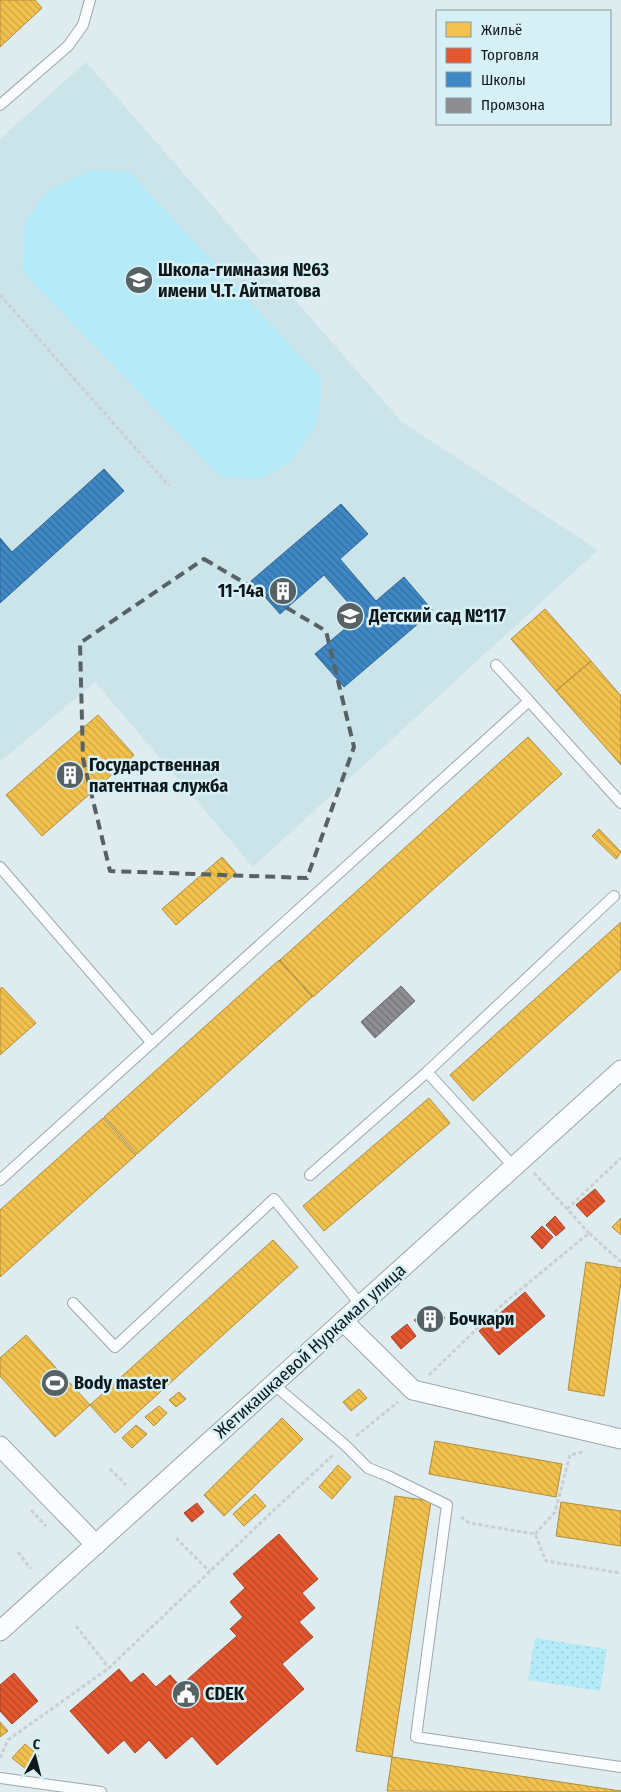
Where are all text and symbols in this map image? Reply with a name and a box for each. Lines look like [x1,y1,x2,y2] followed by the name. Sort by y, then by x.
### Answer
[436,10,611,125] legend
[481,21,522,39] text: Жильё
[481,46,539,64] text: Торговля
[481,71,526,89] text: Школы
[481,96,545,114] text: Промзона
[158,259,329,302] place label: Школа-гимназия №63 имени Ч.Т. Айтматова
[124,265,154,295] school or university icon: Школа-гимназия №63 имени Ч.Т. Айтматова
[268,576,298,606] building icon: 11-14а
[218,580,264,602] place label: 11-14а
[335,601,365,631] school or university icon: Детский сад №117
[368,605,506,627] place label: Детский сад №117
[89,754,228,797] place label: Государственная патентная служба
[55,760,85,790] building icon: Государственная патентная служба
[210,1259,411,1443] street label: Жетикашкаевой Нуркамал улица
[415,1304,445,1334] building icon: Бочкари
[449,1308,514,1330] place label: Бочкари
[40,1368,70,1398] sports icon: Body master
[74,1372,168,1394] place label: Body master
[171,1679,201,1709] public building icon: CDEK
[205,1683,245,1705] place label: CDEK
[10,1732,60,1782] north arrow
[32,1736,42,1754] text: С

